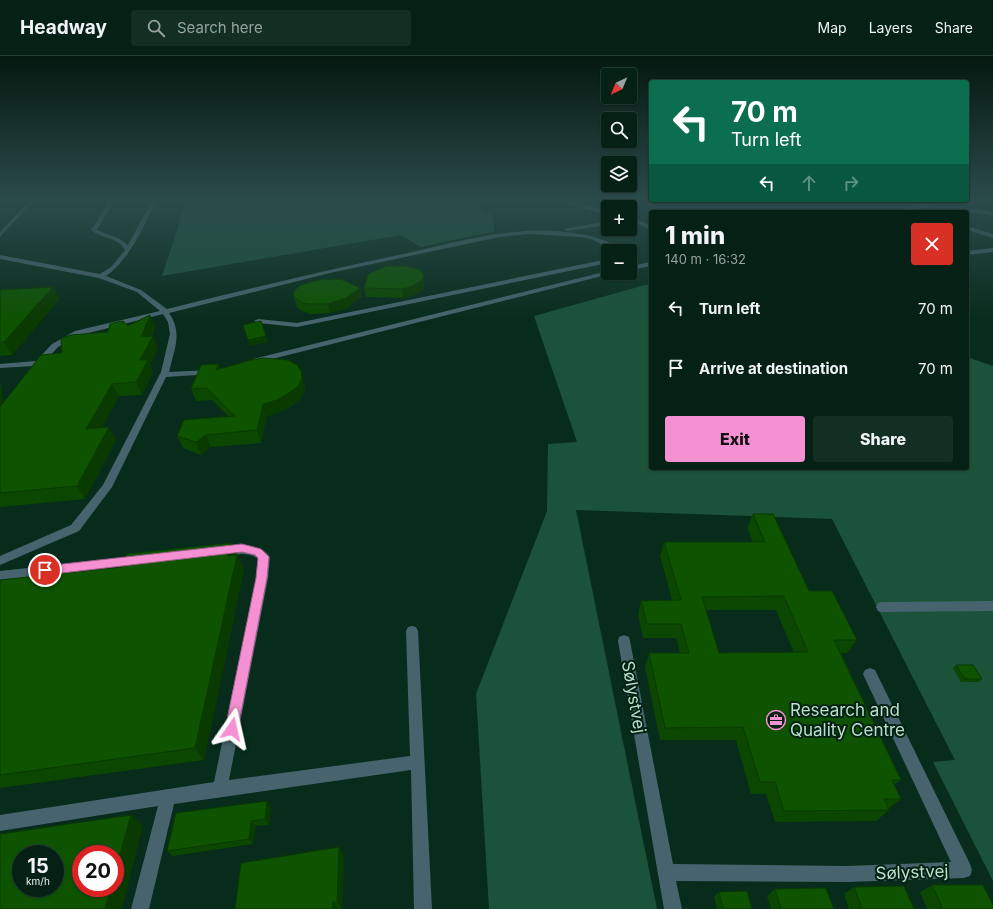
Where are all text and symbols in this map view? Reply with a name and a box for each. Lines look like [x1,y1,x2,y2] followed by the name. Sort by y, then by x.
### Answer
[131,10,411,46] search box
[20,16,107,39] text: Headway
[145,17,167,39] icon: search
[177,18,263,37] text: Search here
[818,19,847,36] text: Map
[869,19,913,36] text: Layers
[935,19,973,36] text: Share
[601,68,637,104] north arrow
[601,68,637,280] map controls
[731,95,798,129] text: 70 m
[665,96,717,148] icon: left
[601,112,637,148] button: search
[731,129,801,150] text: Turn left
[601,156,637,192] button: layers
[756,172,778,194] icon: left
[798,172,820,194] icon: ahead
[840,172,862,194] icon: right
[601,200,637,236] button: +
[665,221,725,250] text: 1 min
[911,223,953,265] button: close
[601,244,637,280] button: −
[665,251,746,267] text: 140 m · 16:32
[665,297,687,319] icon: left
[699,299,760,318] text: Turn left
[918,299,953,318] text: 70 m
[665,357,687,379] icon: arrive
[699,359,848,378] text: Arrive at destination
[918,359,953,378] text: 70 m
[665,416,805,462] button: Exit
[813,416,953,462] button: Share
[28,553,62,587] pin
[34,559,56,581] icon: arrive
[618,659,650,735] street label: Sølystvej
[790,700,905,740] place label: Research and Quality Centre
[211,708,253,750] position arrow
[765,709,787,731] office icon: Research and Quality Centre
[72,845,124,897] speed limit sign: 20
[27,854,49,878] text: 15
[875,861,949,883] street label: Sølystvej
[26,875,50,887] text: km/h

